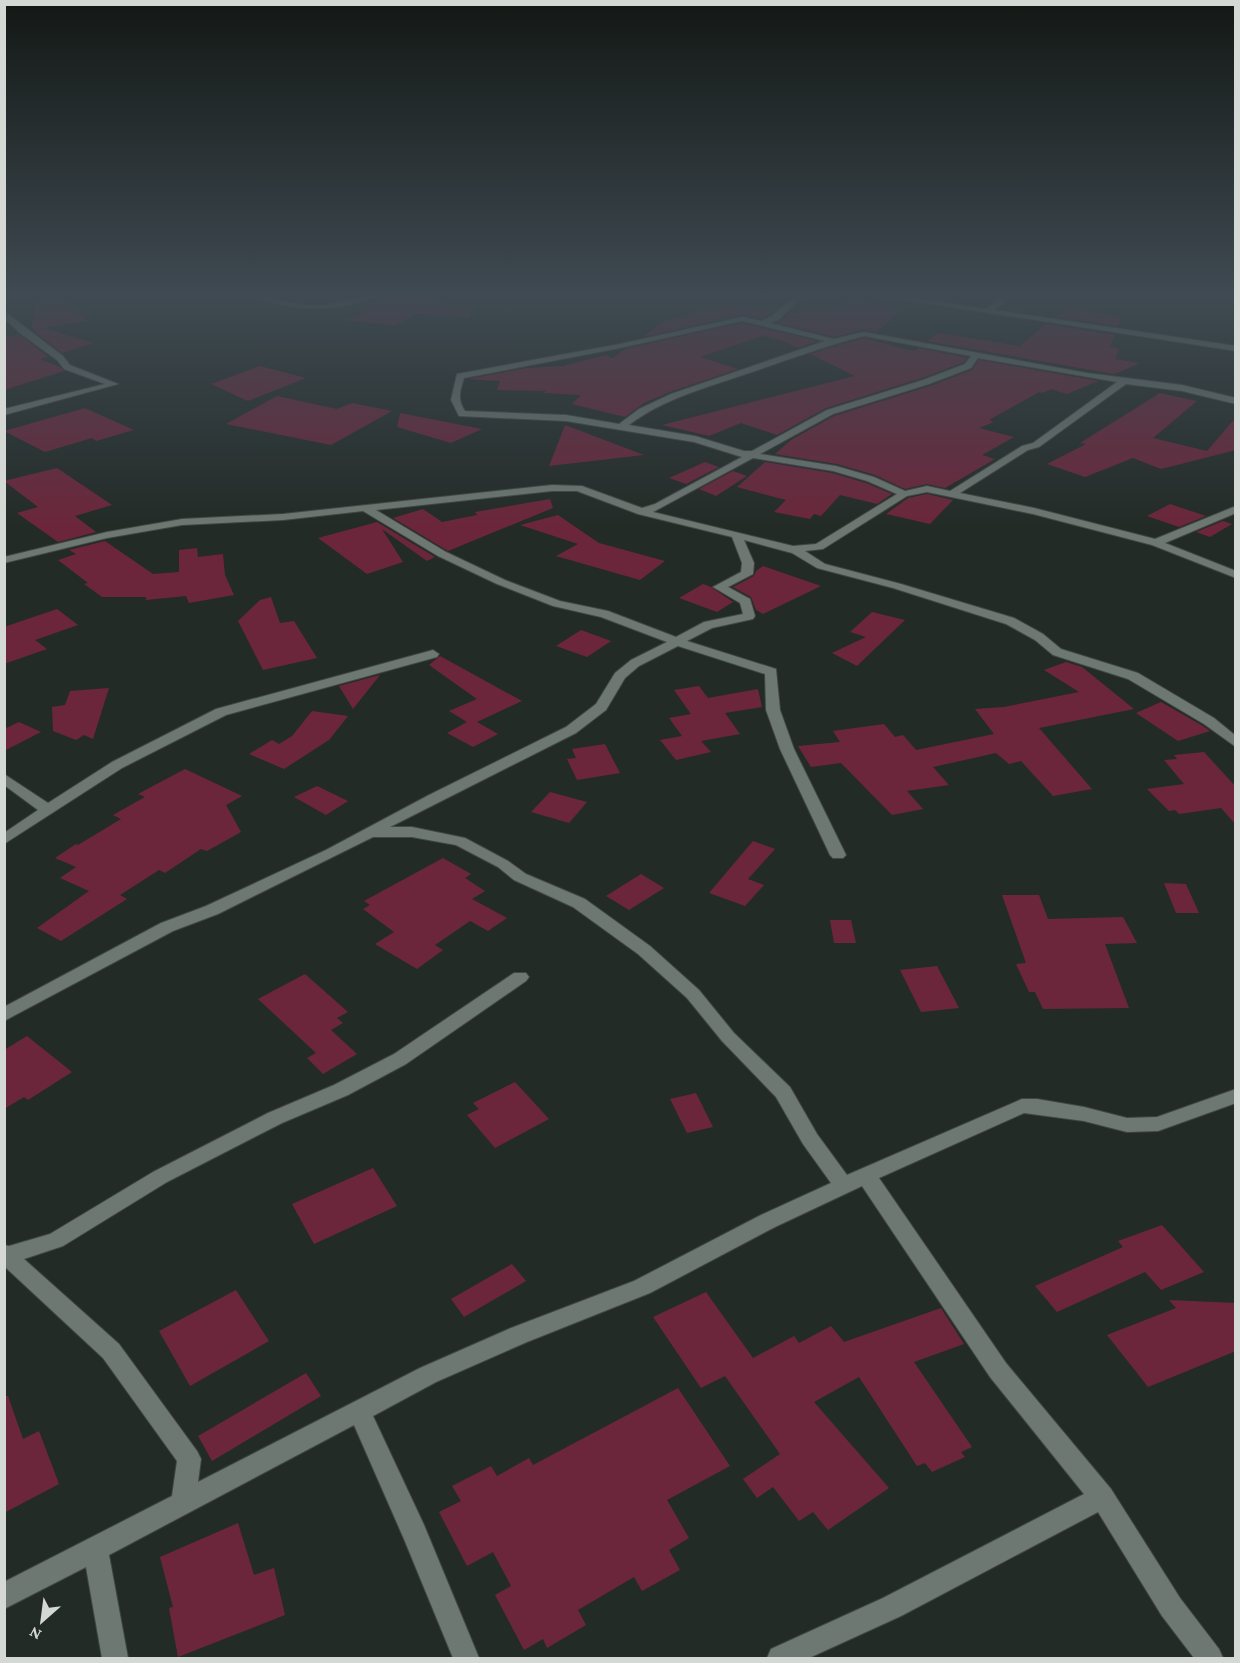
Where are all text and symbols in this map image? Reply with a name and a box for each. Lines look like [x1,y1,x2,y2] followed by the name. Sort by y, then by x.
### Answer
[12,1591,72,1651] north arrow
[26,1624,44,1644] text: N

